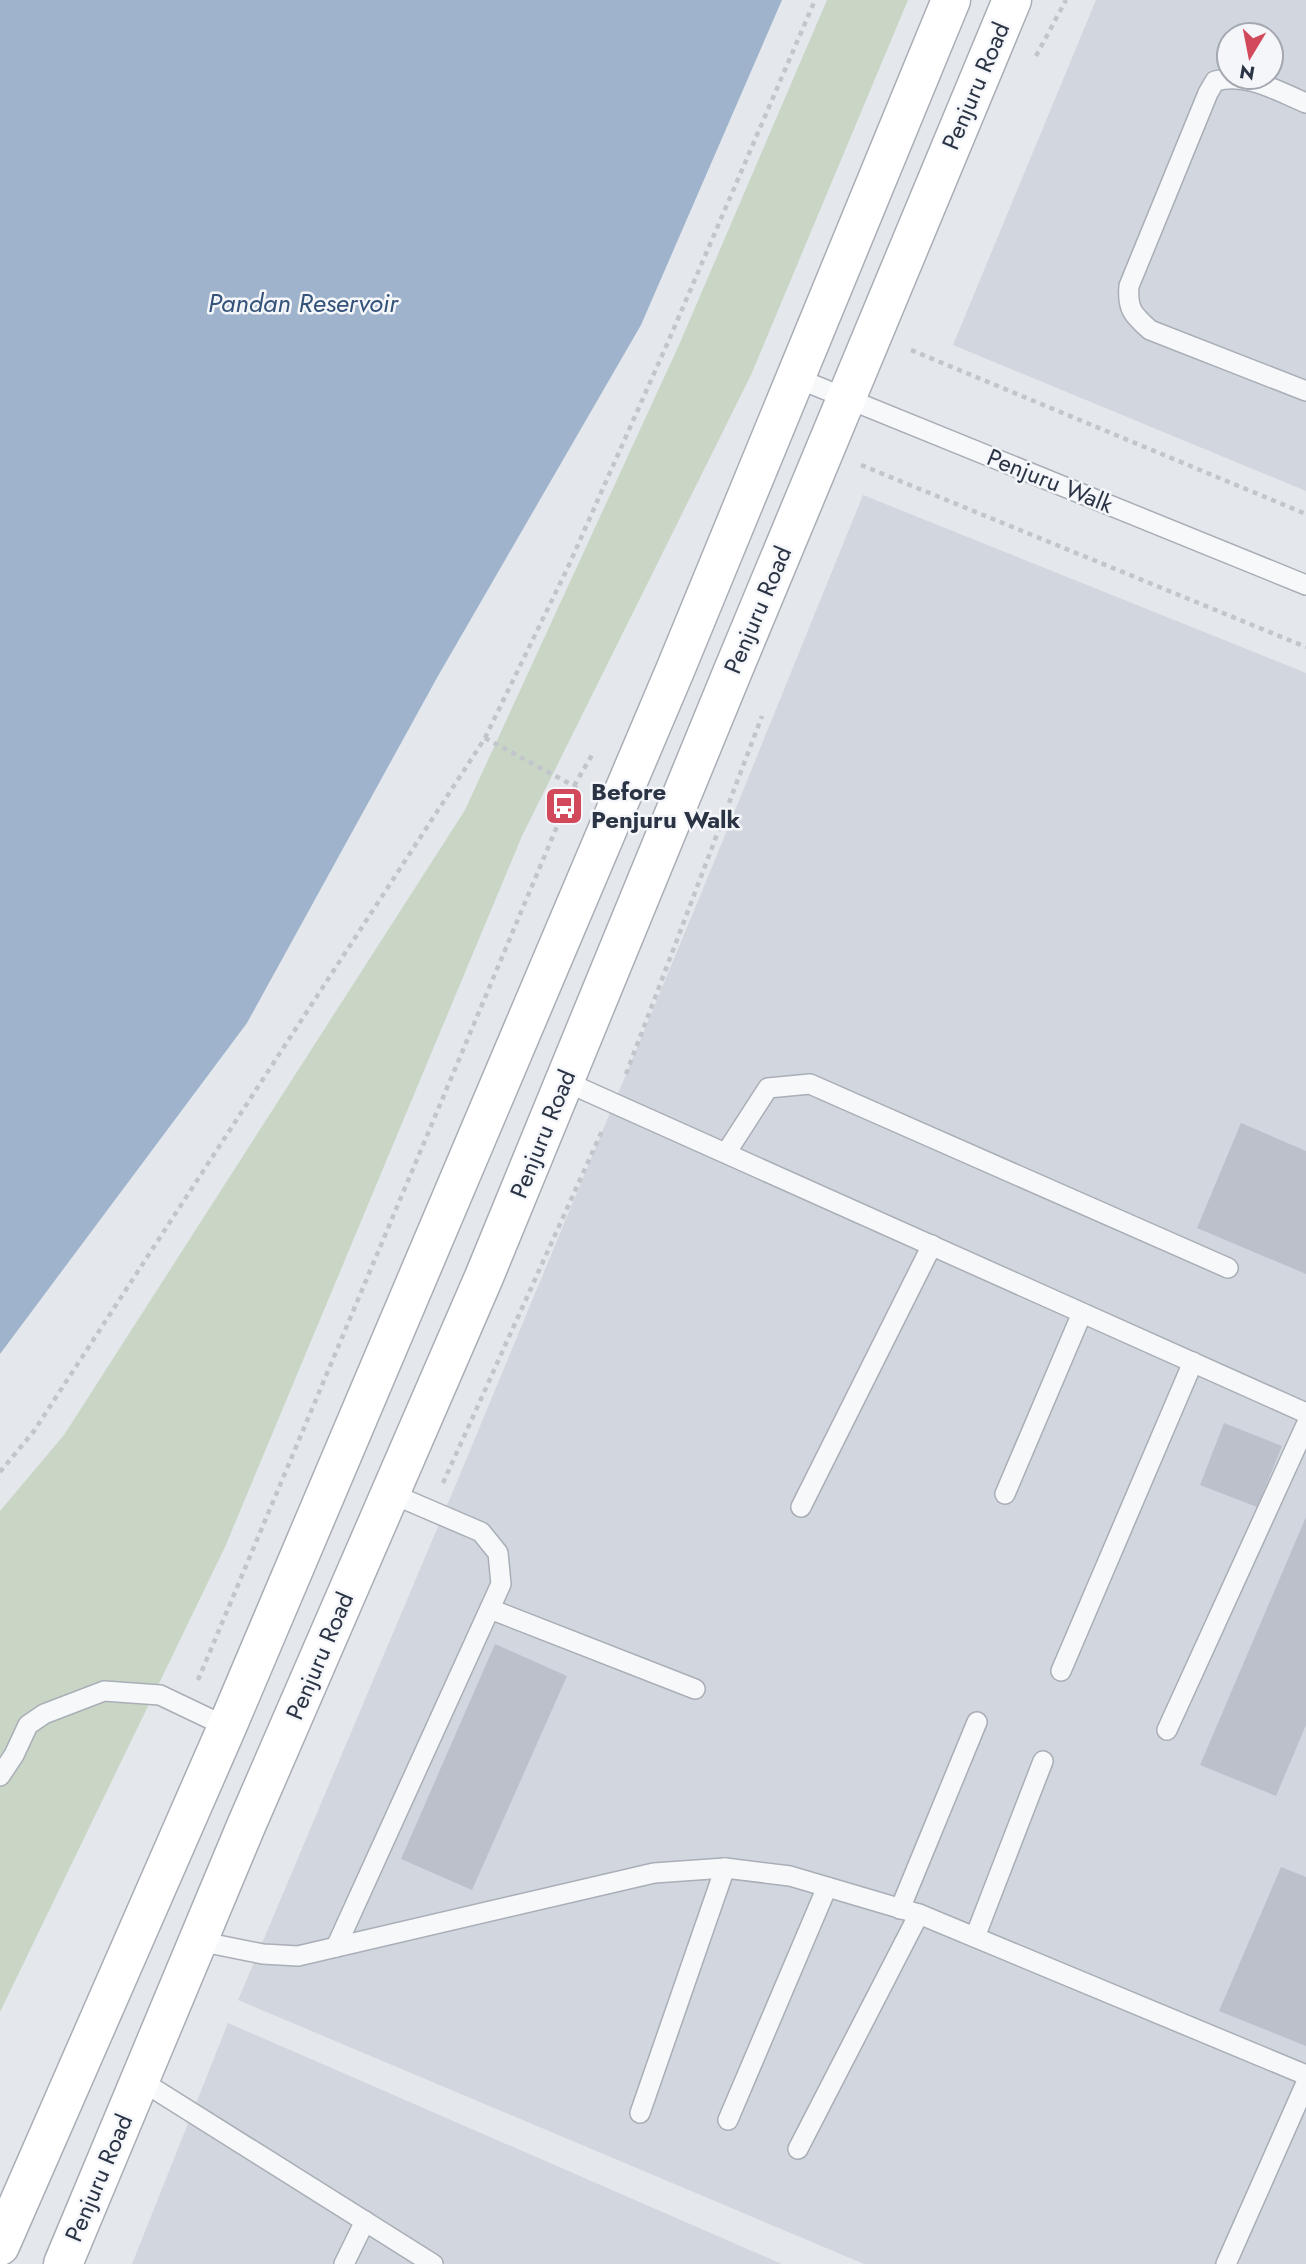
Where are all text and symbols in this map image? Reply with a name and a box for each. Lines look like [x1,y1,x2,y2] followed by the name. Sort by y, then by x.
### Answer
[933,16,1018,155] street label: Penjuru Road
[1215,21,1285,91] north arrow
[1237,58,1257,87] text: N
[208,284,399,322] water label: Pandan Reservoir
[982,439,1119,522] street label: Penjuru Walk
[715,540,800,679] street label: Penjuru Road
[591,774,741,837] place label: Before Penjuru Walk
[543,785,585,827] bus stop icon: Before Penjuru Walk
[501,1064,584,1203] street label: Penjuru Road
[277,1586,362,1725] street label: Penjuru Road
[56,2108,141,2247] street label: Penjuru Road

